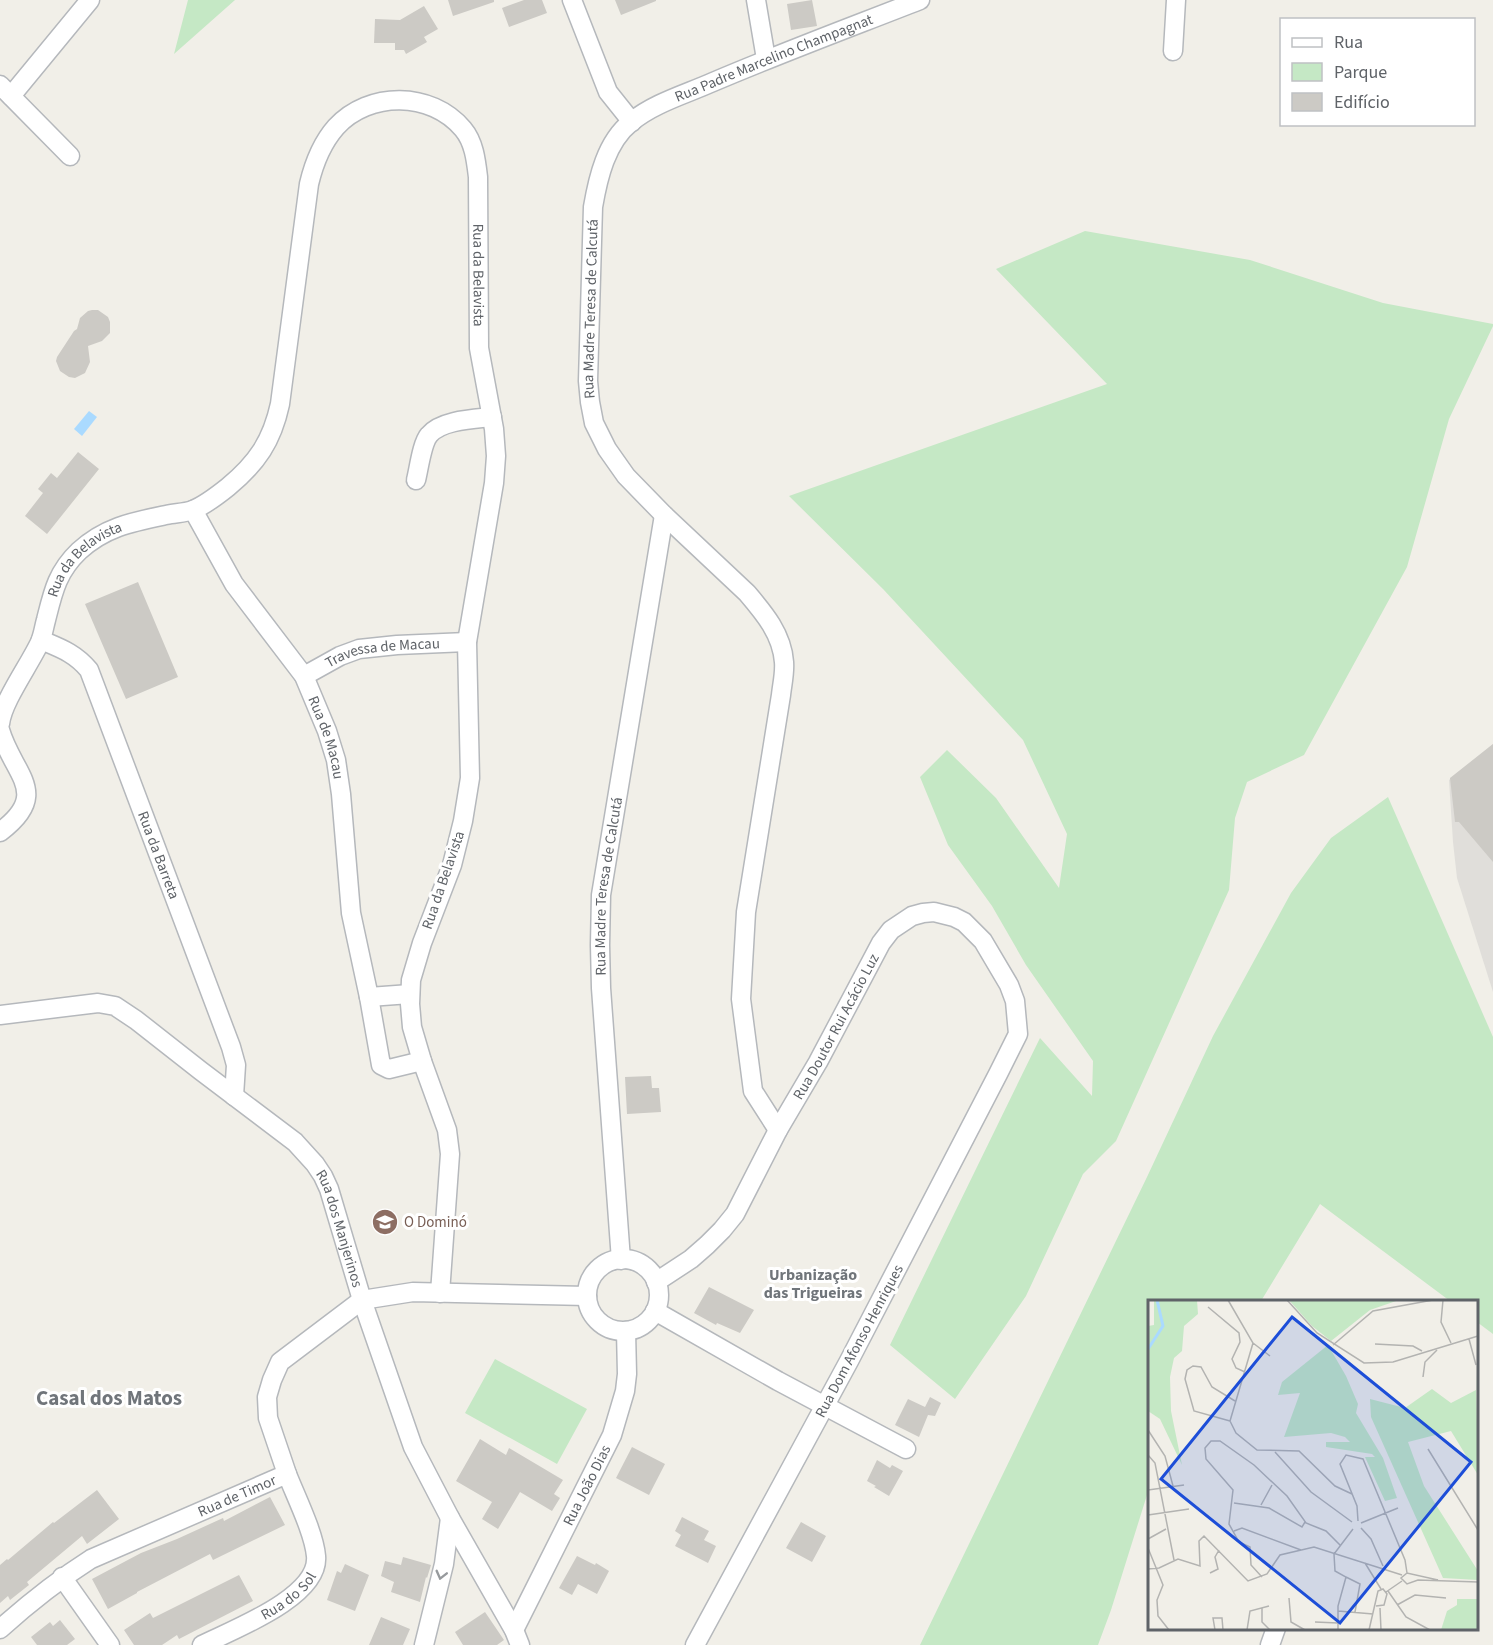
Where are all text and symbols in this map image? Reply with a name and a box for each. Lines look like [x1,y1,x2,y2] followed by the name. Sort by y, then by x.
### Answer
[672,9,876,107] street label: Rua Padre Marcelino Champagnat
[1280,18,1475,126] legend
[1334,30,1363,55] text: Rua
[1334,60,1387,85] text: Parque
[1334,90,1390,115] text: Edifício
[578,219,604,400] street label: Rua Madre Teresa de Calcutá
[467,224,489,327] street label: Rua da Belavista
[43,517,125,600] street label: Rua da Belavista
[321,633,440,673] street label: Travessa de Macau
[302,693,349,781] street label: Rua de Macau
[590,796,628,976] street label: Rua Madre Teresa de Calcutá
[132,808,184,902] street label: Rua da Barreta
[417,828,470,932] street label: Rua da Belavista
[788,950,885,1104] street label: Rua Doutor Rui Acácio Luz
[310,1165,368,1290] street label: Rua dos Manjerinos
[370,1207,400,1237] school or university icon: O Dominó
[404,1212,467,1233] place label: O Dominó
[810,1261,909,1421] street label: Rua Dom Afonso Henriques
[764,1264,862,1304] district label: Urbanização das Trigueiras
[1148,1300,1478,1630] inset map
[36,1383,182,1413] district label: Casal dos Matos
[558,1441,616,1529] street label: Rua João Dias
[195,1470,280,1522] street label: Rua de Timor
[257,1568,322,1625] street label: Rua do Sol
[436,1570,449,1580] one-way arrow

